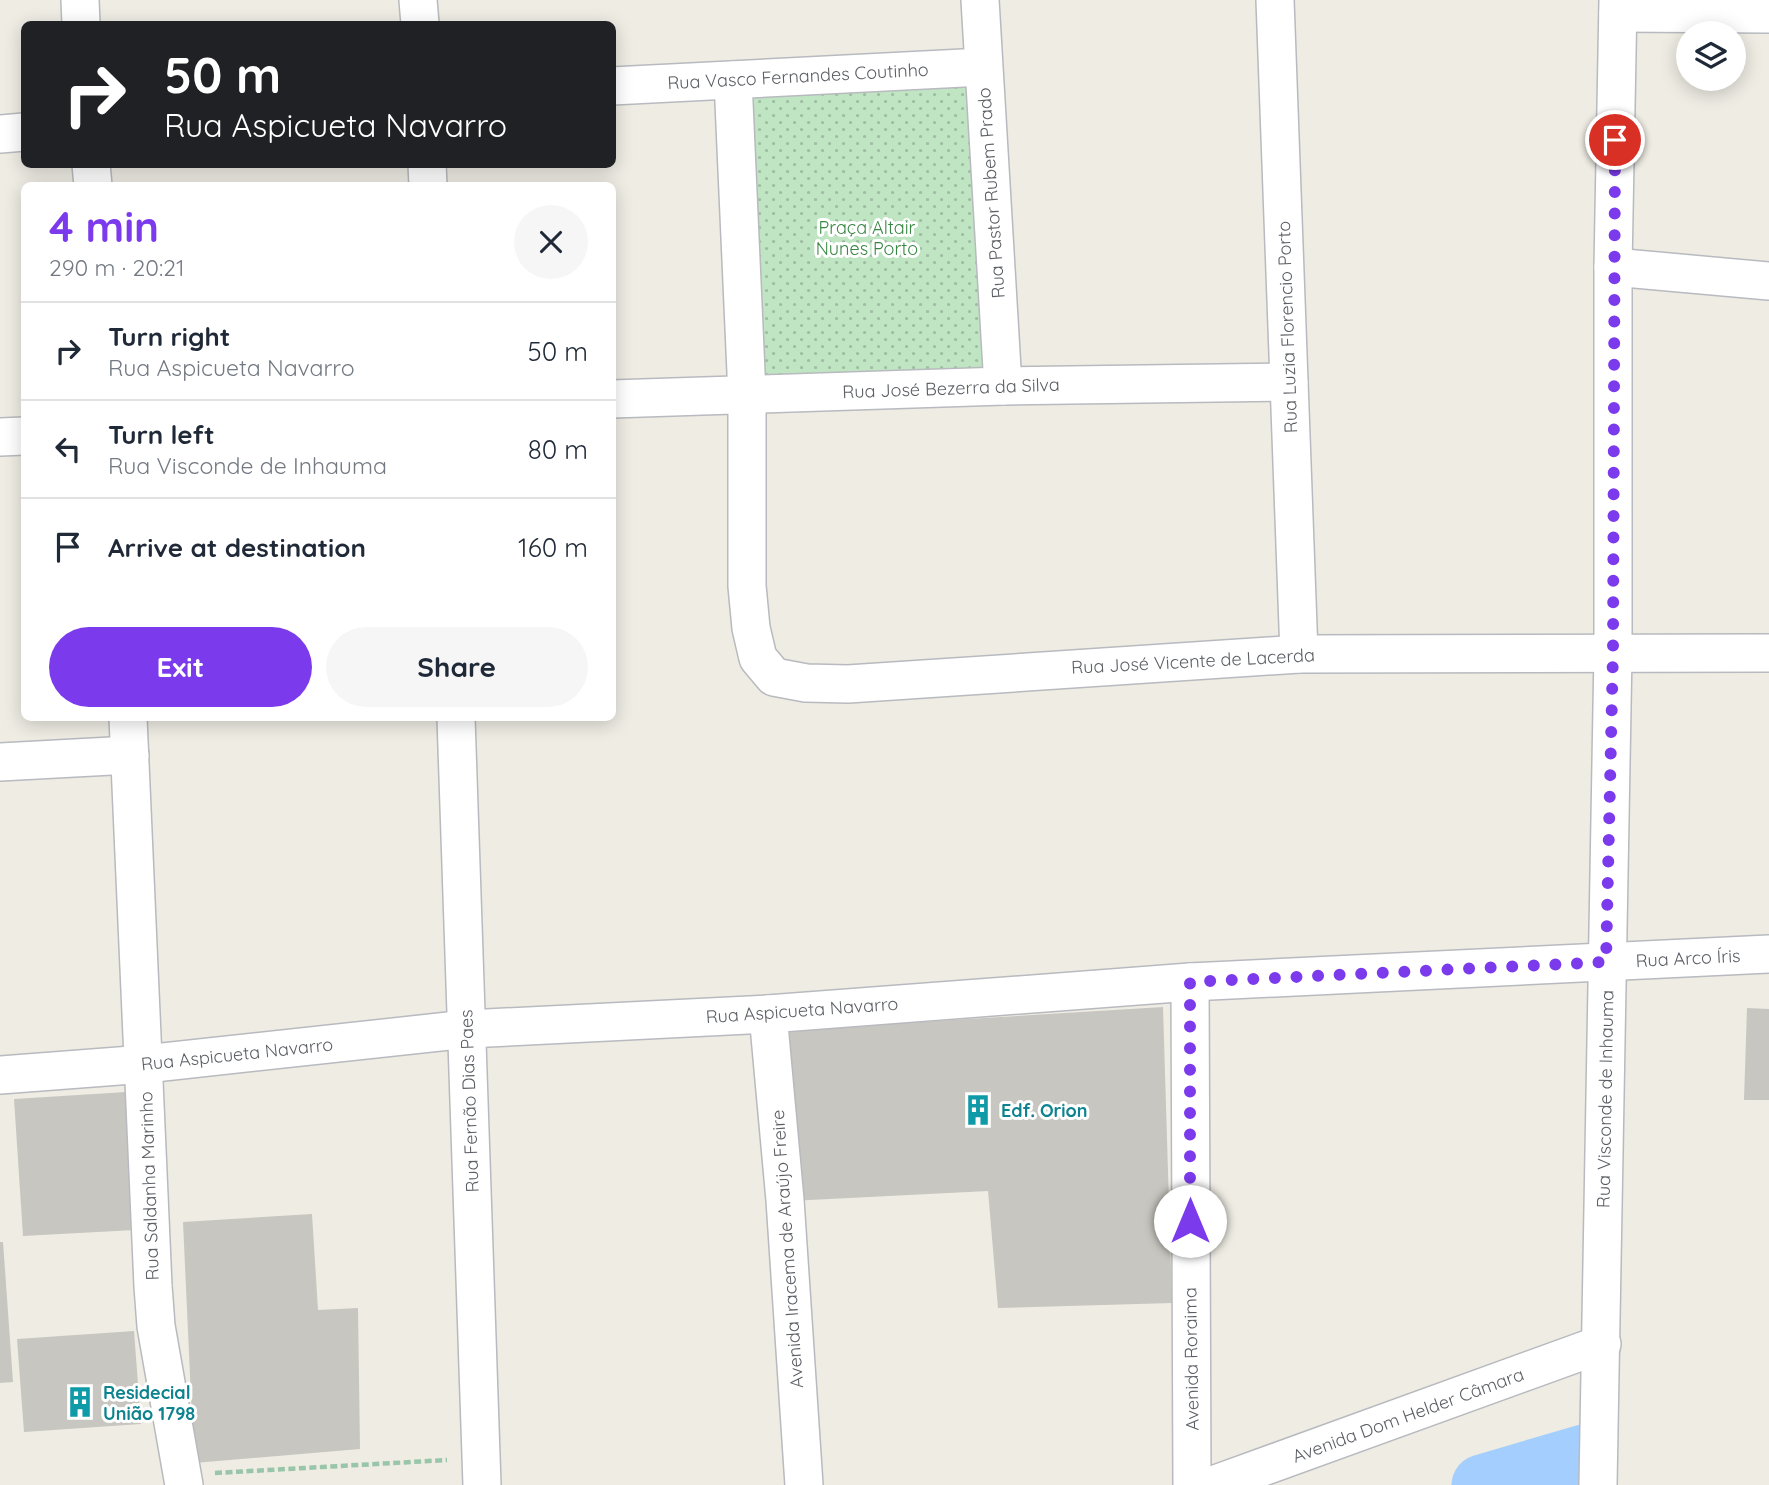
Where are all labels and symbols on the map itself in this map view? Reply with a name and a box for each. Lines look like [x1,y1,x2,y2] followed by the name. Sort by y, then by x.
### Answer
[667,58,929,94] street label: Rua Vasco Fernandes Coutinho
[972,87,1010,299] street label: Rua Pastor Rubem Prado
[1585,110,1645,170] pin
[816,216,918,260] park label: Praça Altair Nunes Porto
[1272,220,1302,434] street label: Rua Luzia Florencio Porto
[842,373,1060,403] street label: Rua José Bezerra da Silva
[1071,643,1315,679] street label: Rua José Vicente de Lacerda
[1635,944,1741,972] street label: Rua Arco Íris
[1592,990,1618,1208] street label: Rua Visconde de Inhauma
[705,992,899,1028] street label: Rua Aspicueta Navarro
[454,1009,484,1193] street label: Rua Fernão Dias Paes
[140,1032,334,1076] street label: Rua Aspicueta Navarro
[134,1091,164,1281] street label: Rua Saldanha Marinho
[961,1093,995,1127] building icon: Edf. Orion
[1001,1099,1088,1122] place label: Edf. Orion
[766,1109,808,1389] street label: Avenida Iracema de Araújo Freire
[1153,1184,1227,1258] position arrow
[1178,1287,1204,1431] street label: Avenida Roraima
[1289,1362,1527,1468] street label: Avenida Dom Helder Câmara
[103,1381,195,1425] place label: Residecial União 1798
[63,1385,97,1419] building icon: Residecial União 1798

